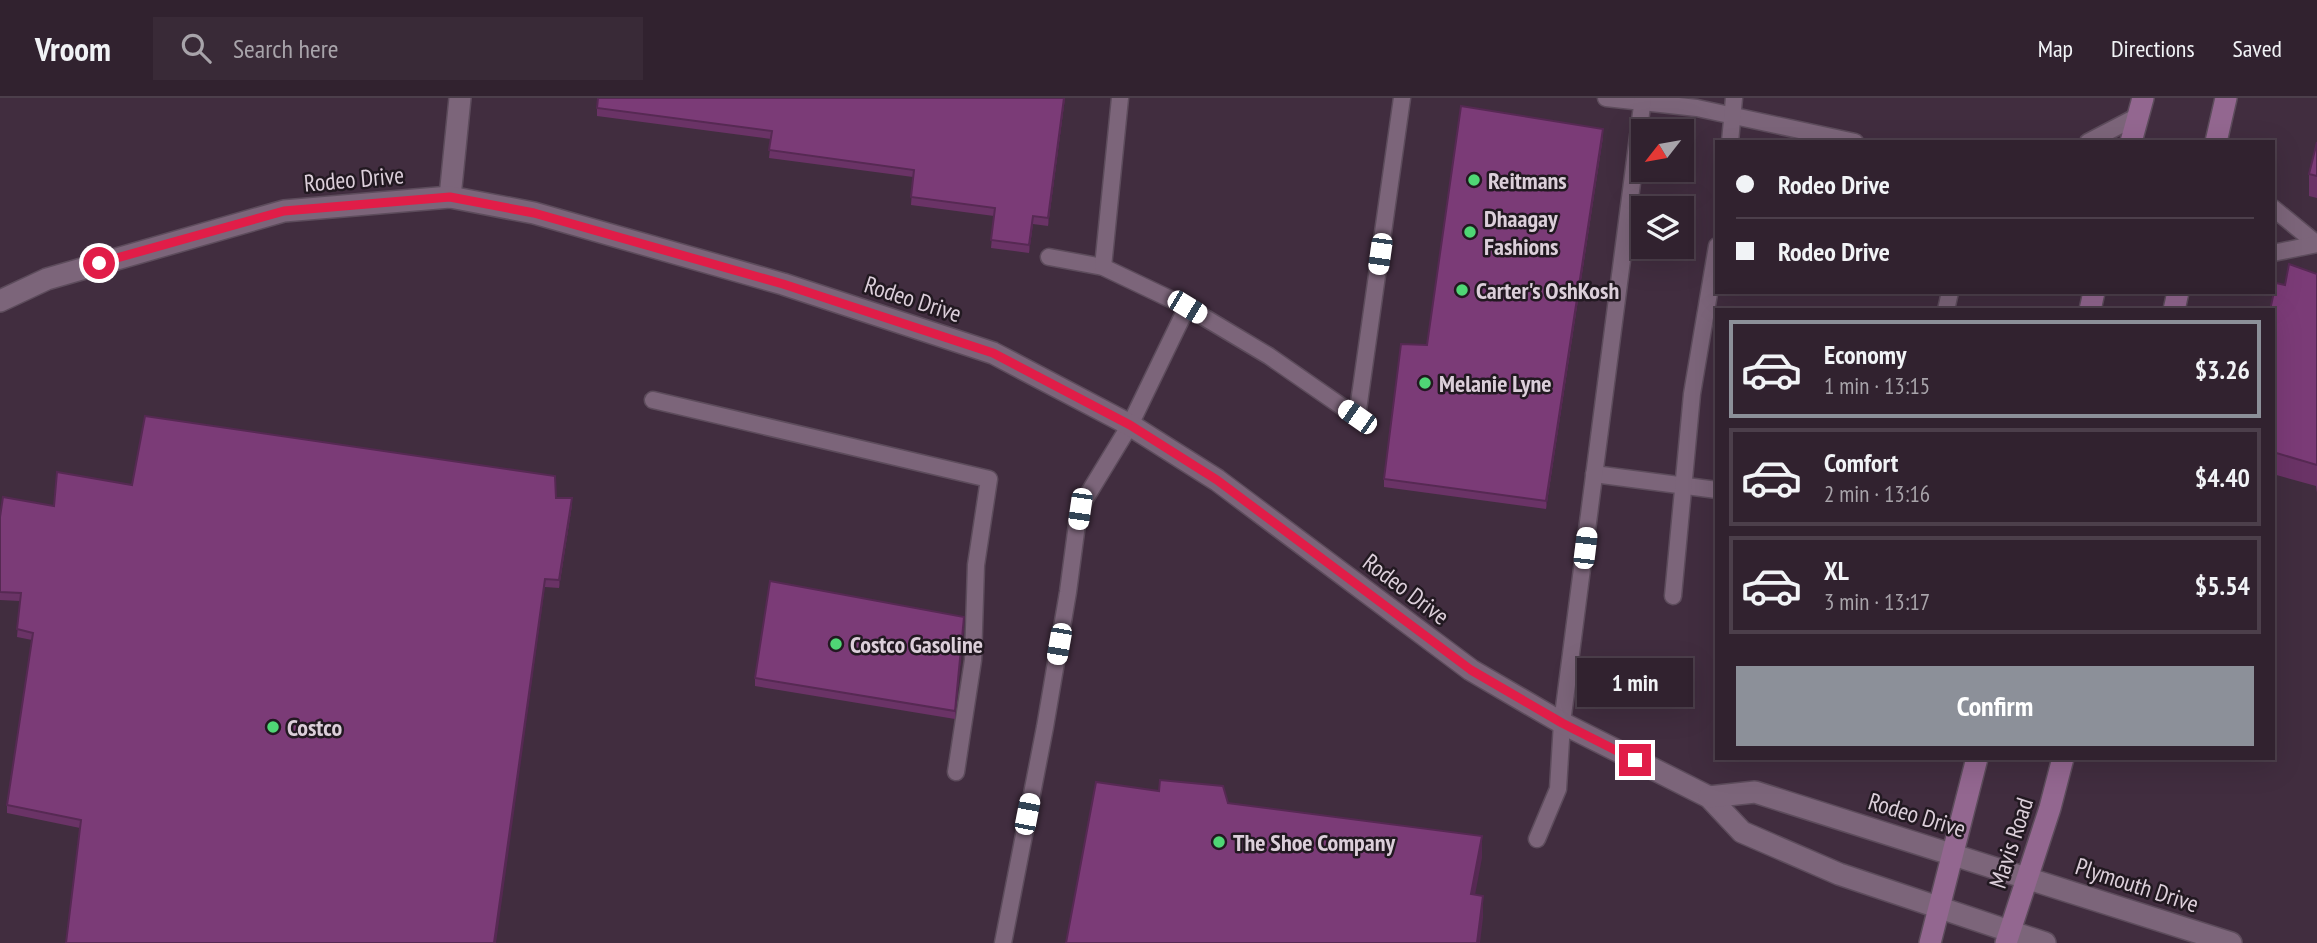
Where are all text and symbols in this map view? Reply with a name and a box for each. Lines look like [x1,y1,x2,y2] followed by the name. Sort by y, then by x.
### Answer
[153,17,643,80] search box
[35,27,111,70] text: Vroom
[177,29,215,67] icon: search
[233,32,339,65] text: Search here
[2038,33,2073,64] text: Map
[2111,33,2195,64] text: Directions
[2233,33,2282,64] text: Saved
[1631,119,1694,182] north arrow
[1631,119,1694,259] map controls
[303,159,405,199] street label: Rodeo Drive
[1488,165,1567,196] place label: Reitmans
[1778,168,1890,201] text: Rodeo Drive
[1466,172,1482,188] marker: Reitmans
[1631,196,1694,259] button: layers
[1484,203,1558,262] place label: Dhaagay Fashions
[1462,224,1478,240] marker: Dhaagay Fashions
[1367,232,1394,276] car
[1778,235,1890,268] text: Rodeo Drive
[83,247,115,279] route start
[861,269,965,329] street label: Rodeo Drive
[1476,275,1619,306] place label: Carter's OshKosh
[1454,282,1470,298] marker: Carter's OshKosh
[1164,287,1211,327] car
[1740,338,1803,401] icon: car
[1824,338,1906,371] text: Economy
[2195,353,2250,386] text: $3.26
[1439,368,1552,399] place label: Melanie Lyne
[1824,371,1930,400] text: 1 min · 13:15
[1417,375,1433,391] marker: Melanie Lyne
[1334,396,1381,438] car
[1740,446,1803,509] icon: car
[1824,446,1898,479] text: Comfort
[2195,461,2250,494] text: $4.40
[1824,479,1930,508] text: 2 min · 13:16
[1067,487,1094,531] car
[1573,526,1598,570] car
[1357,546,1455,632] street label: Rodeo Drive
[1740,554,1803,617] icon: car
[1824,554,1849,587] text: XL
[2195,569,2250,602] text: $5.54
[1824,587,1930,616] text: 3 min · 13:17
[1046,621,1073,667] car
[850,629,983,660] place label: Costco Gasoline
[828,636,844,652] marker: Costco Gasoline
[1577,658,1693,708] callout: 1 min
[1736,666,2254,746] button: Confirm
[1612,668,1658,697] text: 1 min
[287,712,342,743] place label: Costco
[265,719,281,735] marker: Costco
[1619,744,1651,776] route end
[1865,786,1969,844] street label: Rodeo Drive
[1013,791,1042,837] car
[1982,794,2040,892] street label: Mavis Road
[1233,827,1396,858] place label: The Shoe Company
[1211,834,1227,850] marker: The Shoe Company
[2071,851,2203,919] street label: Plymouth Drive

